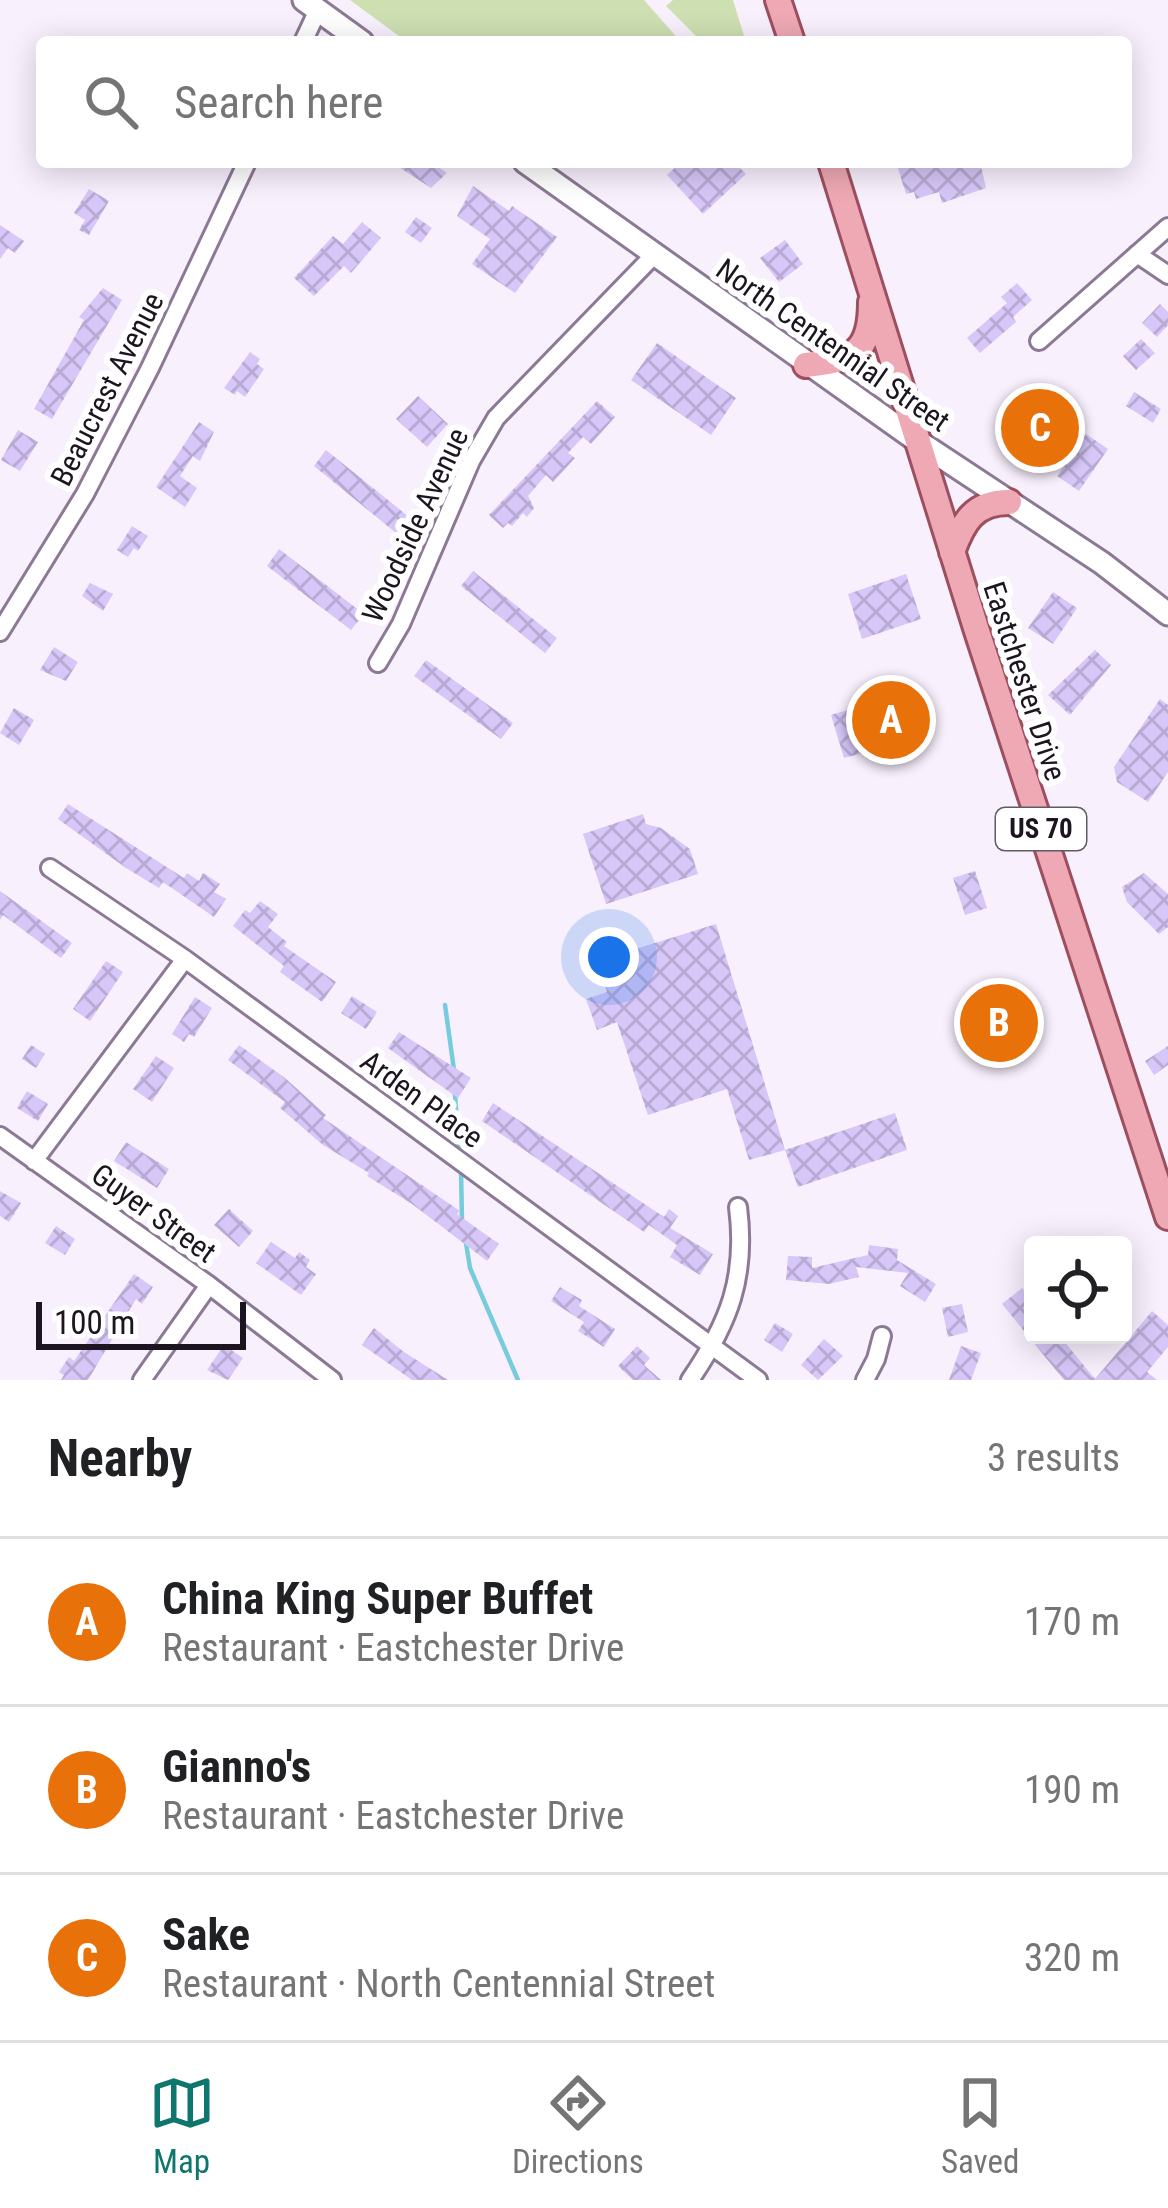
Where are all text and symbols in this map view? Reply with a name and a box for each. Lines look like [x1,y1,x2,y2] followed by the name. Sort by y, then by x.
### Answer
[36,36,1132,168] search box
[78,69,144,135] icon: search
[174,76,383,129] text: Search here
[710,251,956,439] street label: North Centennial Street
[43,287,171,491] street label: Beaucrest Avenue
[1001,383,1079,473] pin: C
[355,422,475,628] street label: Woodside Avenue
[976,577,1074,785] street label: Eastchester Drive
[852,675,930,765] pin: A
[996,808,1086,850] road number: US 70
[579,927,639,987] your location
[960,978,1038,1068] pin: B
[354,1043,490,1155] street label: Arden Place
[85,1156,223,1270] street label: Guyer Street
[1024,1236,1132,1344] map controls
[1024,1236,1132,1344] button: locate
[36,1296,246,1349] scale bar
[54,1303,135,1342] text: 100 m
[48,1429,192,1488] text: Nearby
[987,1435,1120,1481] text: 3 results
[162,1572,593,1625] text: China King Super Buffet
[75,1599,99,1645] text: A
[1024,1599,1120,1645] text: 170 m
[162,1625,624,1671] text: Restaurant · Eastchester Drive
[162,1740,311,1793] text: Gianno's
[76,1767,98,1813] text: B
[1024,1767,1120,1813] text: 190 m
[162,1793,624,1839] text: Restaurant · Eastchester Drive
[162,1908,250,1961] text: Sake
[76,1935,98,1981] text: C
[1024,1935,1120,1981] text: 320 m
[162,1961,715,2007] text: Restaurant · North Centennial Street
[149,2070,215,2181] tab: Map
[512,2070,644,2181] tab: Directions
[941,2070,1019,2181] tab: Saved

